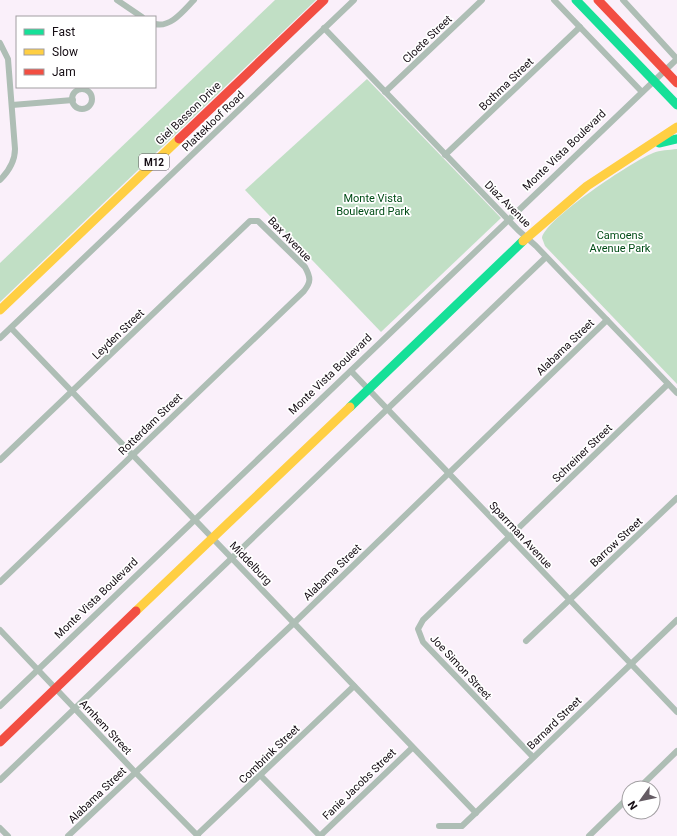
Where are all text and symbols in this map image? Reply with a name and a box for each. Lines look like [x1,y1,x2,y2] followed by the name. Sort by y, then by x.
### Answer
[400,12,455,66] street label: Cloete Street
[16,16,156,88] legend
[52,25,75,39] text: Fast
[52,45,78,59] text: Slow
[477,55,536,113] street label: Bothma Street
[52,65,76,79] text: Jam
[153,79,224,148] street label: Giel Basson Drive
[180,88,247,154] street label: Plattekloof Road
[520,107,609,193] street label: Monte Vista Boulevard
[139,154,169,170] road number: M12
[482,179,534,230] street label: Diaz Avenue
[336,192,410,218] park label: Monte Vista Boulevard Park
[265,214,314,264] street label: Bax Avenue
[590,229,651,255] park label: Camoens Avenue Park
[90,306,147,362] street label: Leyden Street
[534,316,597,378] street label: Alabama Street
[286,331,375,417] street label: Monte Vista Boulevard
[116,390,185,458] street label: Rotterdam Street
[550,421,615,485] street label: Schreiner Street
[486,499,555,572] street label: Sparrman Avenue
[588,515,645,570] street label: Barrow Street
[227,539,275,588] street label: Middelburg
[301,541,364,603] street label: Alabama Street
[52,555,141,641] street label: Monte Vista Boulevard
[427,632,494,703] street label: Joe Simon Street
[525,694,584,752] street label: Barnard Street
[77,697,135,758] street label: Arnhem Street
[236,722,303,786] street label: Combrink Street
[320,746,399,823] street label: Fanie Jacobs Street
[66,764,129,826] street label: Alabama Street
[621,780,661,820] north arrow
[625,798,641,812] text: N

